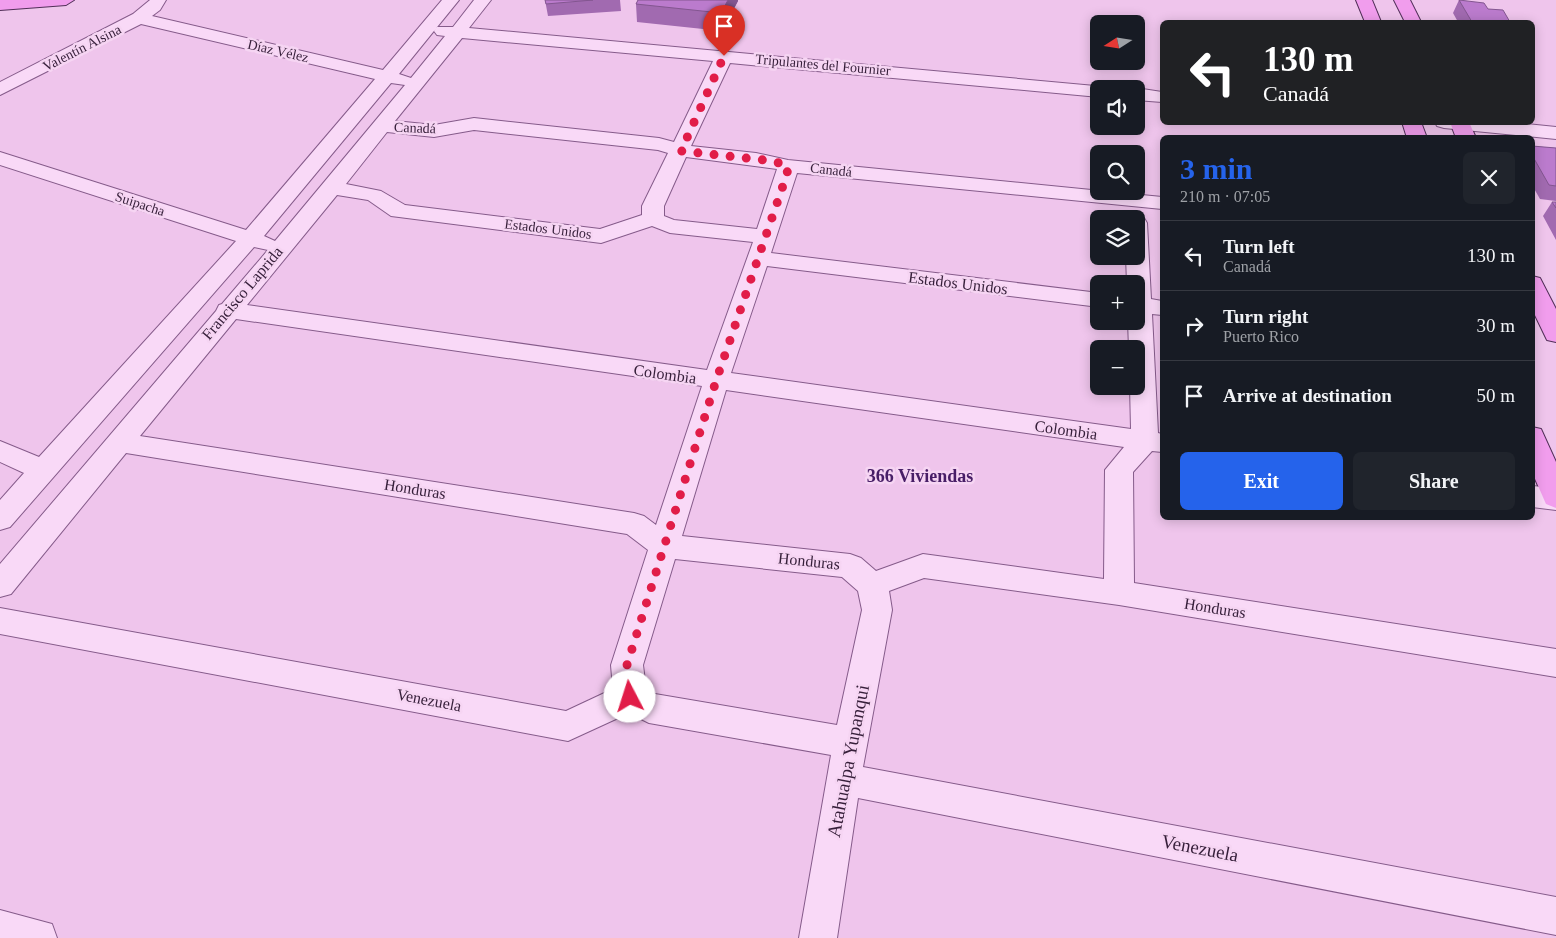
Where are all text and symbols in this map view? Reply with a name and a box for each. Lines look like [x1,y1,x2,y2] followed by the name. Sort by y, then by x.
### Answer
[703,5,745,56] pin
[710,12,738,40] icon: arrive
[1090,15,1145,70] north arrow
[1090,15,1145,395] map controls
[40,21,124,74] street label: Valentín Alsina
[246,37,310,65] street label: Díaz Vélez
[1180,40,1245,105] icon: left
[1263,40,1353,79] text: 130 m
[755,52,892,78] street label: Tripulantes del Fournier
[1090,80,1145,135] button: sound
[1263,81,1329,106] text: Canadá
[394,120,437,136] street label: Canadá
[1090,145,1145,200] button: search
[1180,152,1253,185] text: 3 min
[1463,152,1515,204] button: close
[809,160,853,180] street label: Canadá
[1180,188,1270,205] text: 210 m · 07:05
[113,189,167,219] street label: Suipacha
[1090,210,1145,265] button: layers
[504,216,592,242] street label: Estados Unidos
[1223,236,1295,257] text: Turn left
[1180,242,1208,270] icon: left
[198,243,287,344] street label: Francisco Laprida
[1467,245,1515,266] text: 130 m
[1223,258,1271,275] text: Canadá
[907,268,1009,298] street label: Estados Unidos
[1090,275,1145,330] button: +
[1223,306,1308,327] text: Turn right
[1180,312,1208,340] icon: right
[1476,315,1515,336] text: 30 m
[1223,328,1299,345] text: Puerto Rico
[1090,340,1145,395] button: −
[633,361,697,387] street label: Colombia
[1180,382,1208,410] icon: arrive
[1223,385,1392,406] text: Arrive at destination
[1476,385,1515,406] text: 50 m
[1034,417,1098,443] street label: Colombia
[1180,452,1343,510] button: Exit
[1353,452,1515,510] button: Share
[867,466,973,486] district label: 366 Viviendas
[383,476,447,502] street label: Honduras
[777,549,841,573] street label: Honduras
[1183,595,1247,621] street label: Honduras
[603,670,655,722] position arrow
[823,683,873,839] street label: Atahualpa Yupanqui
[395,685,463,715] street label: Venezuela
[1160,830,1241,866] street label: Venezuela

